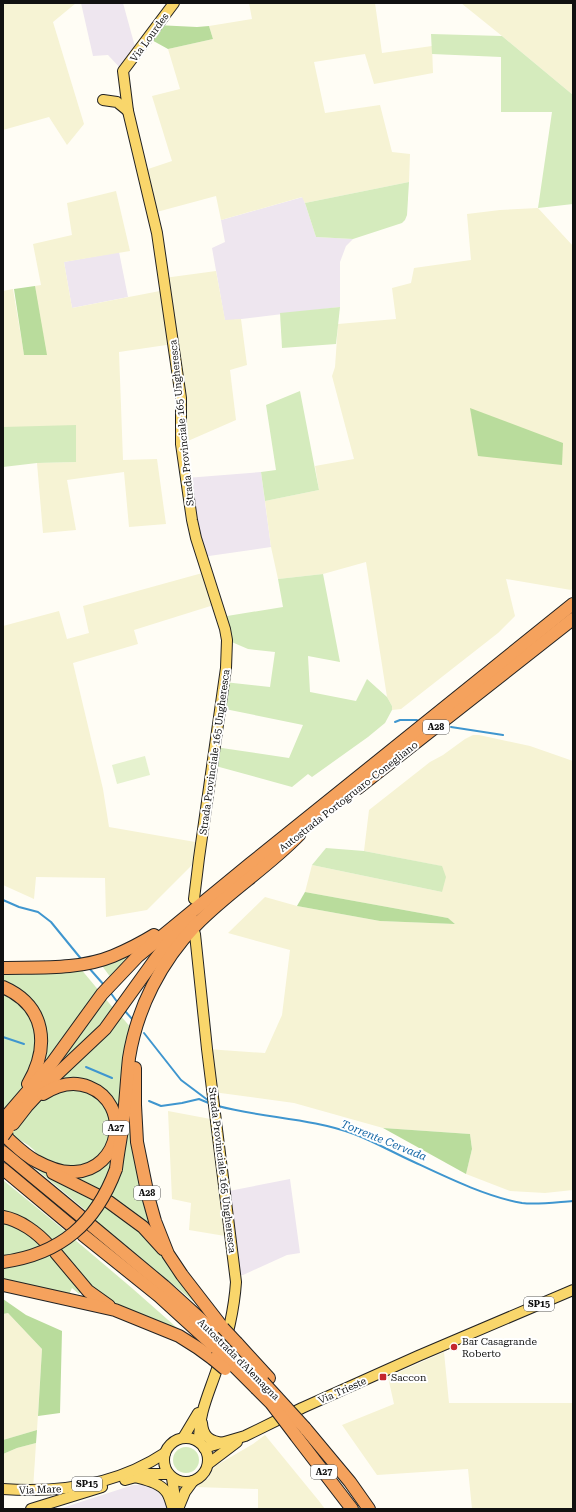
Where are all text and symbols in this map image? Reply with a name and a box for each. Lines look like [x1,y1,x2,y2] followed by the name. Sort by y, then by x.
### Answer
[128,11,171,64] street label: Via Lourdes
[167,339,196,507] street label: Strada Provinciale 165 Ungheresca
[197,668,232,836] street label: Strada Provinciale 165 Ungheresca
[423,720,449,734] road number: A28
[277,739,420,854] street label: Autostrada Portogruaro-Conegliano
[207,1086,238,1254] street label: Strada Provinciale 165 Ungheresca
[339,1117,429,1164] water label: Torrente Cervada
[103,1121,129,1135] road number: A27
[134,1186,160,1200] road number: A28
[524,1297,554,1311] road number: SP15
[196,1316,282,1403] street label: Autostrada d'Alemagna
[462,1336,537,1359] place label: Bar Casagrande Roberto
[449,1342,459,1352] marker: Bar Casagrande Roberto
[378,1372,388,1382] marker: Saccon
[391,1372,427,1383] place label: Saccon
[316,1375,368,1406] street label: Via Trieste
[311,1465,337,1479] road number: A27
[72,1477,102,1491] road number: SP15
[19,1483,62,1496] street label: Via Mare

